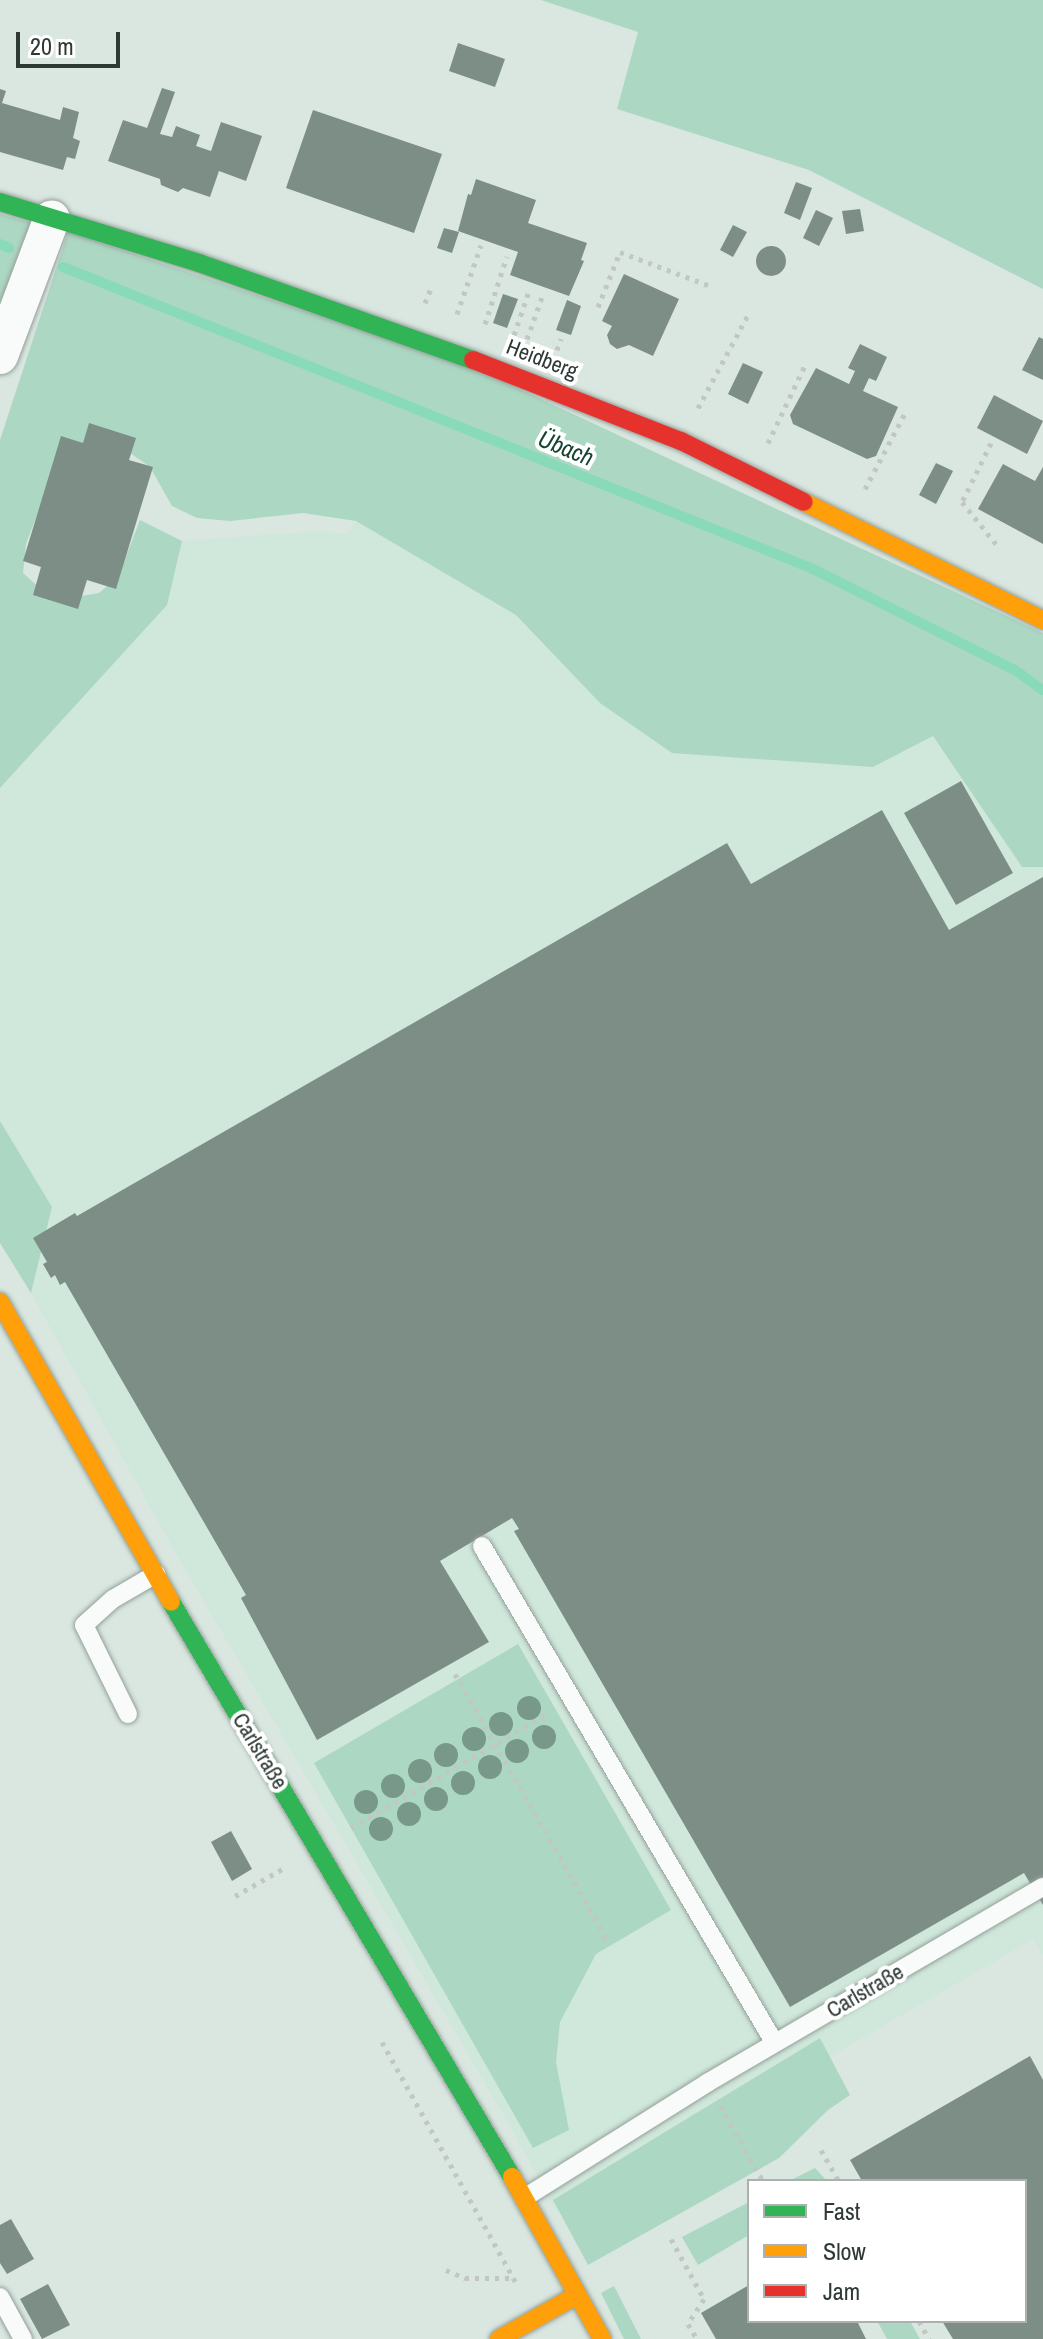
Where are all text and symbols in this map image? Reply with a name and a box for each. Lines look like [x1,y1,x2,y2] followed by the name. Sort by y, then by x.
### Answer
[20,16,124,66] scale bar
[30,30,74,62] text: 20 m
[503,333,581,385] street label: Heidberg
[534,424,598,472] water label: Übach
[227,1708,293,1794] street label: Carlstraße
[822,1959,908,2023] street label: Carlstraße
[747,2179,1027,2323] legend
[823,2195,860,2227] text: Fast
[823,2235,866,2267] text: Slow
[823,2275,860,2307] text: Jam

